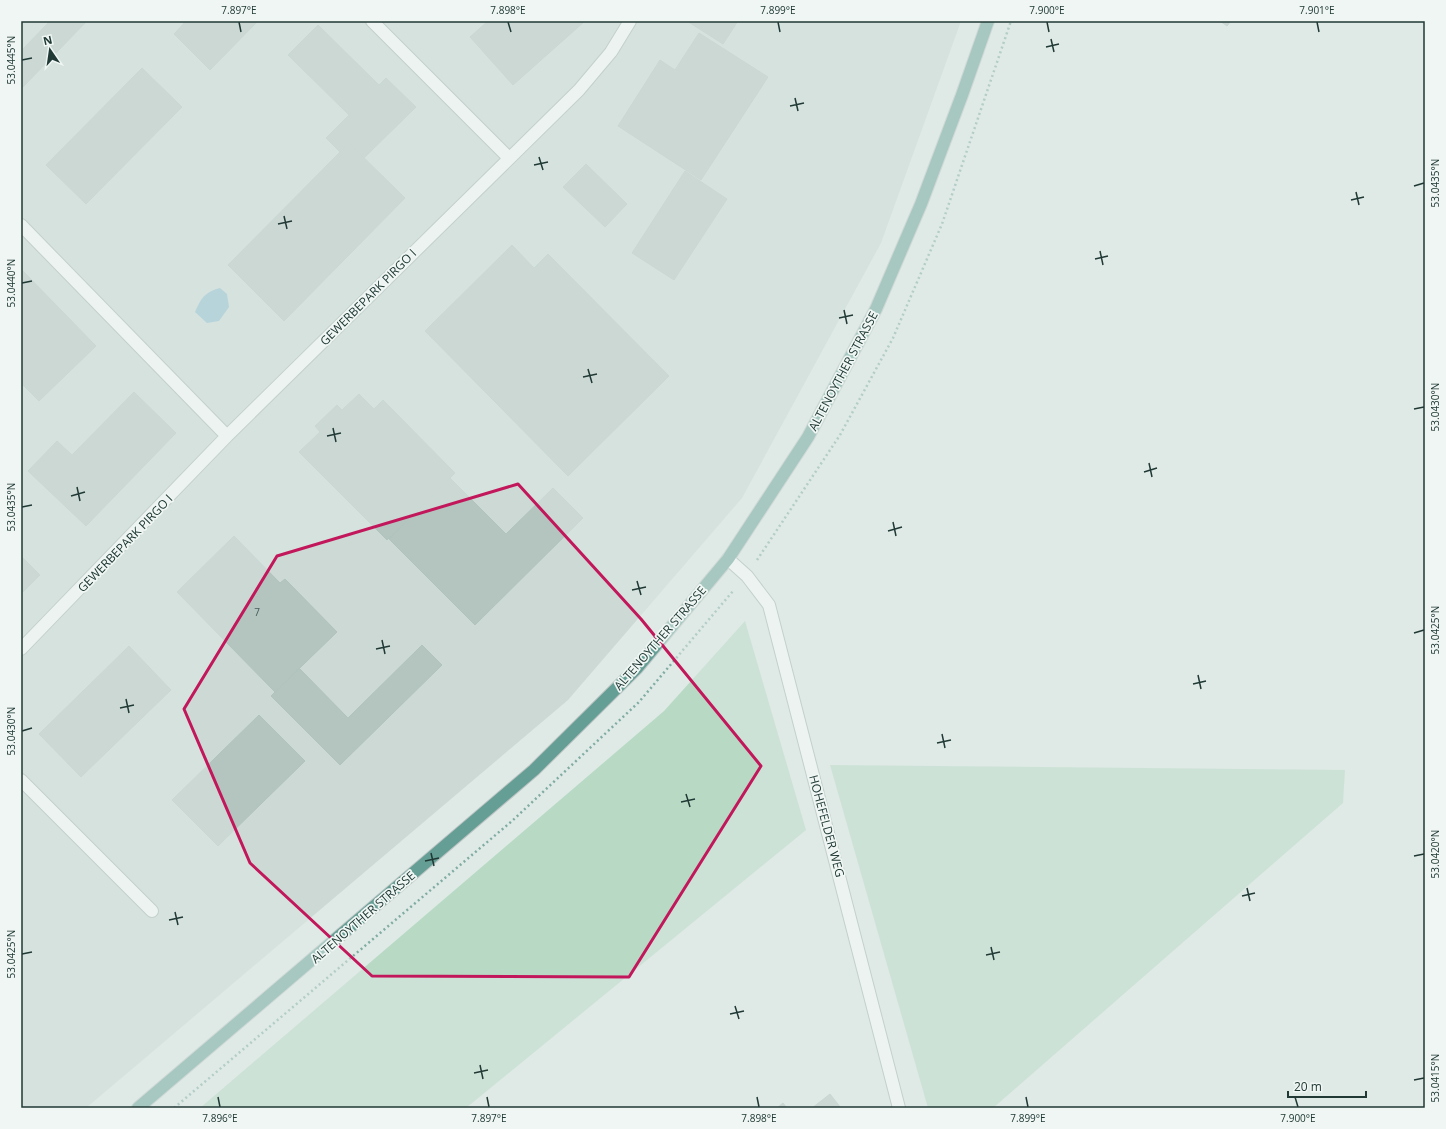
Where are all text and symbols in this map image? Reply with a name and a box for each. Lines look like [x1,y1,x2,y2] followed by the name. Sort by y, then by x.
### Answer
[221,3,257,17] text: 7.897°E
[490,3,526,17] text: 7.898°E
[760,3,796,17] text: 7.899°E
[1029,3,1065,17] text: 7.900°E
[1299,3,1335,17] text: 7.901°E
[30,30,70,70] north arrow
[42,31,54,48] text: N
[4,36,18,84] text: 53.0445°N
[1428,159,1442,207] text: 53.0435°N
[316,245,420,349] street label: GEWERBEPARK PIRGO I
[4,259,18,307] text: 53.0440°N
[804,308,882,434] street label: ALTENOYTHER STRASSE
[1428,383,1442,431] text: 53.0430°N
[4,483,18,531] text: 53.0435°N
[74,490,176,596] street label: GEWERBEPARK PIRGO I
[610,582,710,694] street label: ALTENOYTHER STRASSE
[254,605,260,619] house number: 7
[1428,606,1442,654] text: 53.0425°N
[4,707,18,755] text: 53.0430°N
[805,773,849,879] street label: HOHEFELDER WEG
[1428,830,1442,878] text: 53.0420°N
[307,867,419,967] street label: ALTENOYTHER STRASSE
[4,930,18,978] text: 53.0425°N
[1428,1054,1442,1102] text: 53.0415°N
[1288,1073,1366,1099] scale bar
[1294,1078,1322,1095] text: 20 m
[202,1111,238,1125] text: 7.896°E
[471,1111,507,1125] text: 7.897°E
[741,1111,777,1125] text: 7.898°E
[1010,1111,1046,1125] text: 7.899°E
[1280,1111,1316,1125] text: 7.900°E

